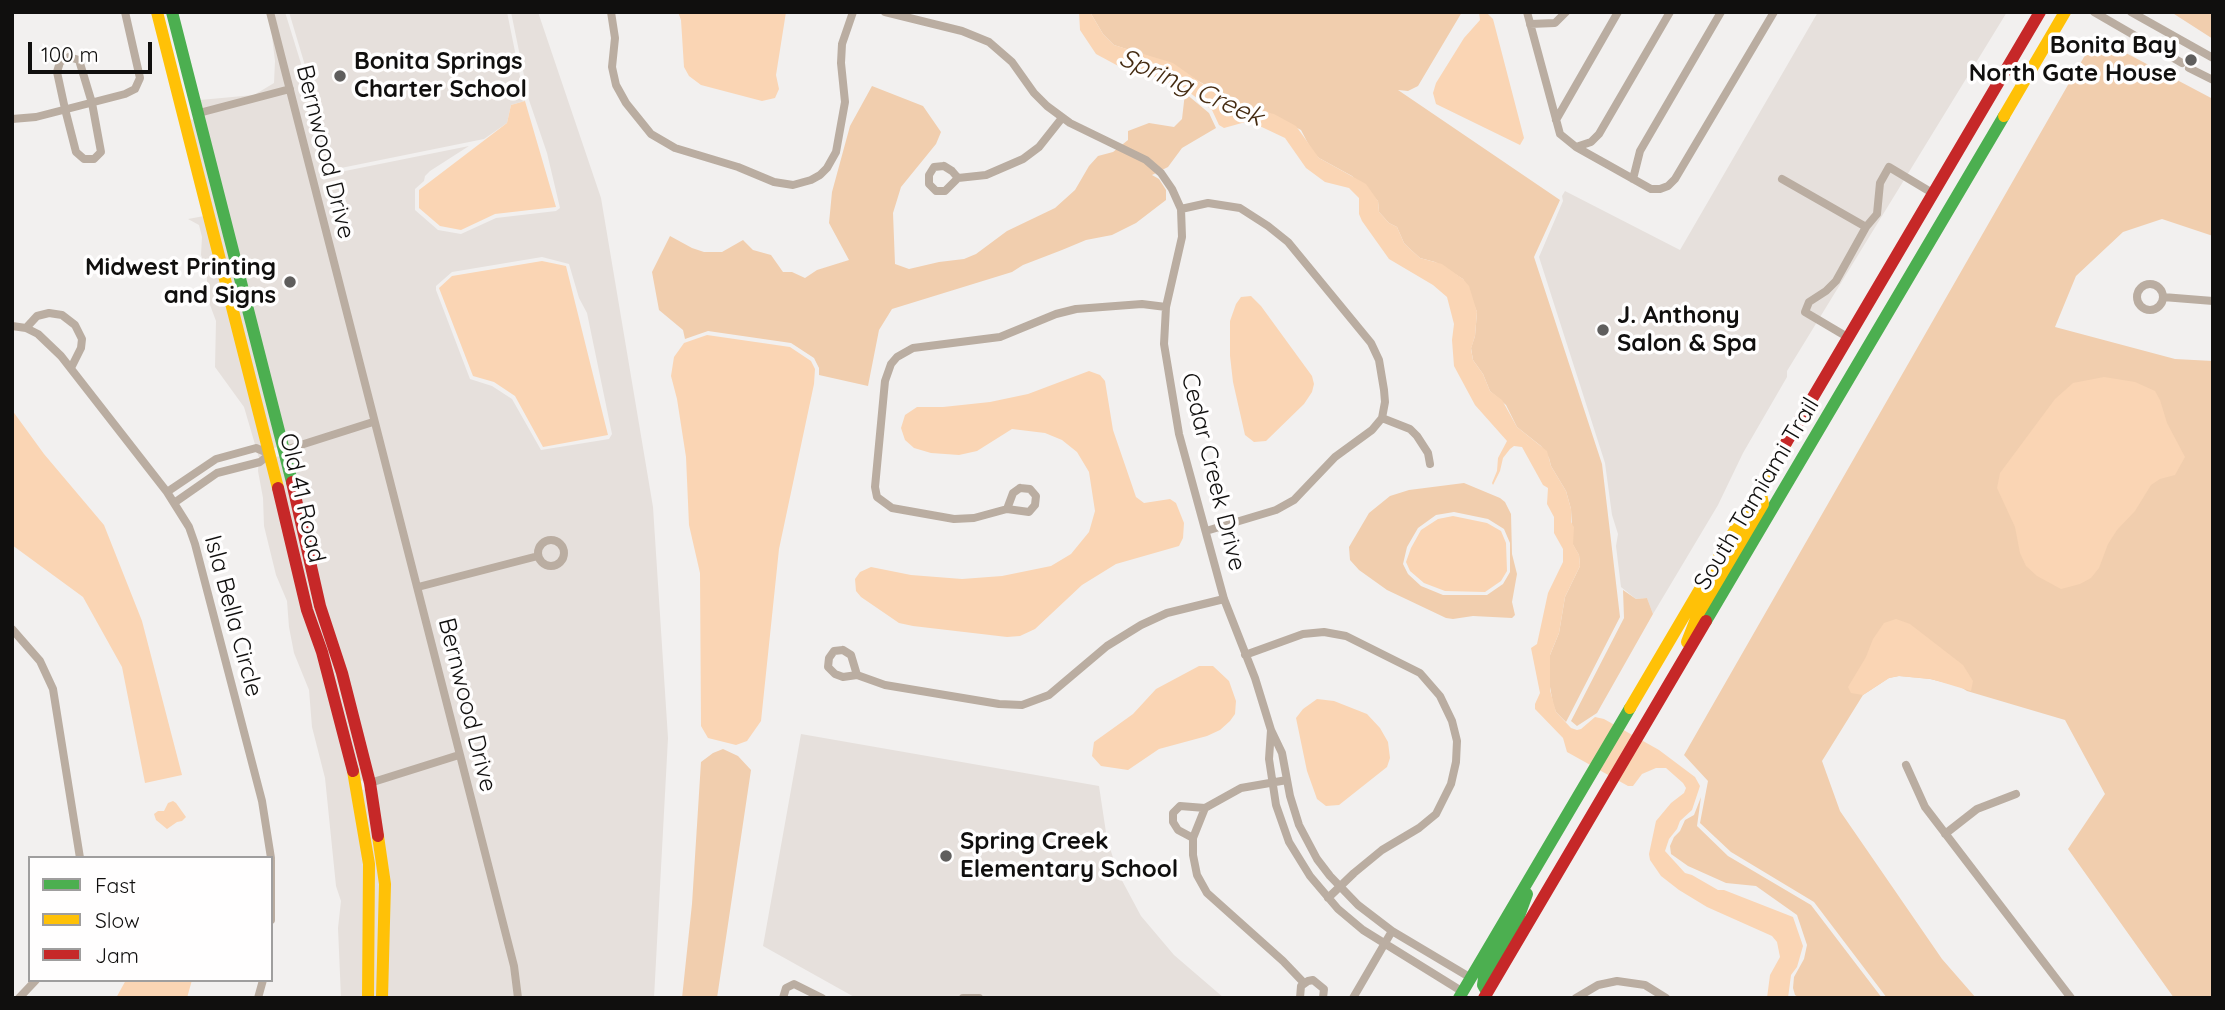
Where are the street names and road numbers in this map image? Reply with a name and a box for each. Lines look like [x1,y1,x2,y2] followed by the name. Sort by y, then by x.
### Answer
[289,62,361,242] street label: Bernwood Drive
[1174,370,1252,574] street label: Cedar Creek Drive
[1688,393,1826,595] street label: South Tamiami Trail
[273,430,331,566] street label: Old 41 Road
[198,532,268,700] street label: Isla Bella Circle
[431,615,503,795] street label: Bernwood Drive

